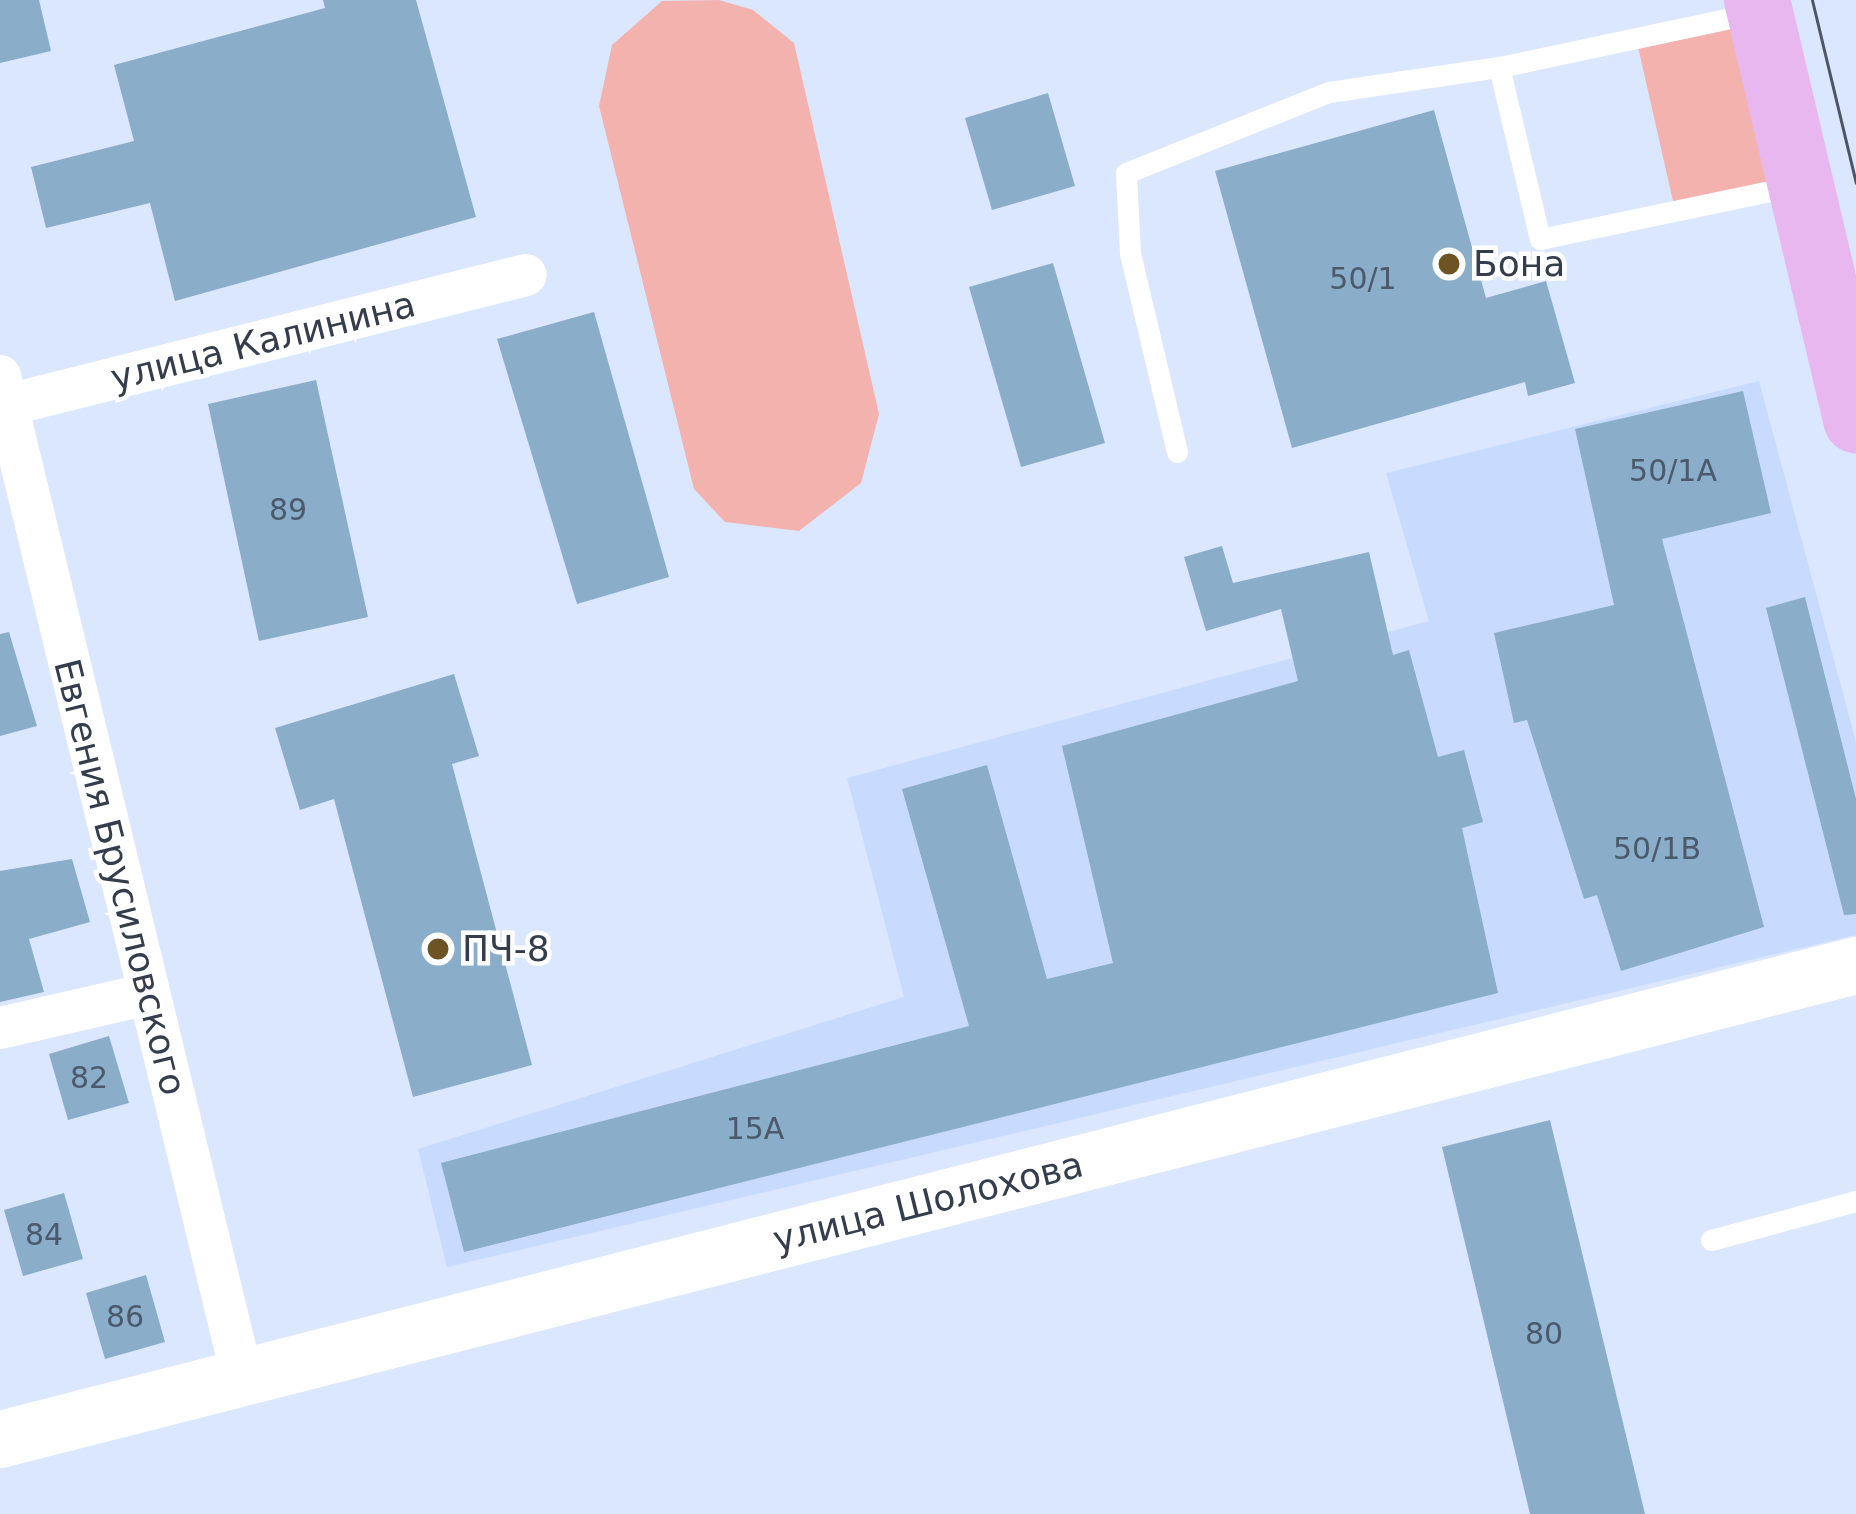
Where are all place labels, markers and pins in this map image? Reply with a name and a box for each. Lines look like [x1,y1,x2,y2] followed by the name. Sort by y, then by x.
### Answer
[1473,242,1565,286] place label: Бона
[1436,251,1462,277] marker: Бона
[462,927,550,971] place label: ПЧ-8
[425,936,451,962] marker: ПЧ-8

